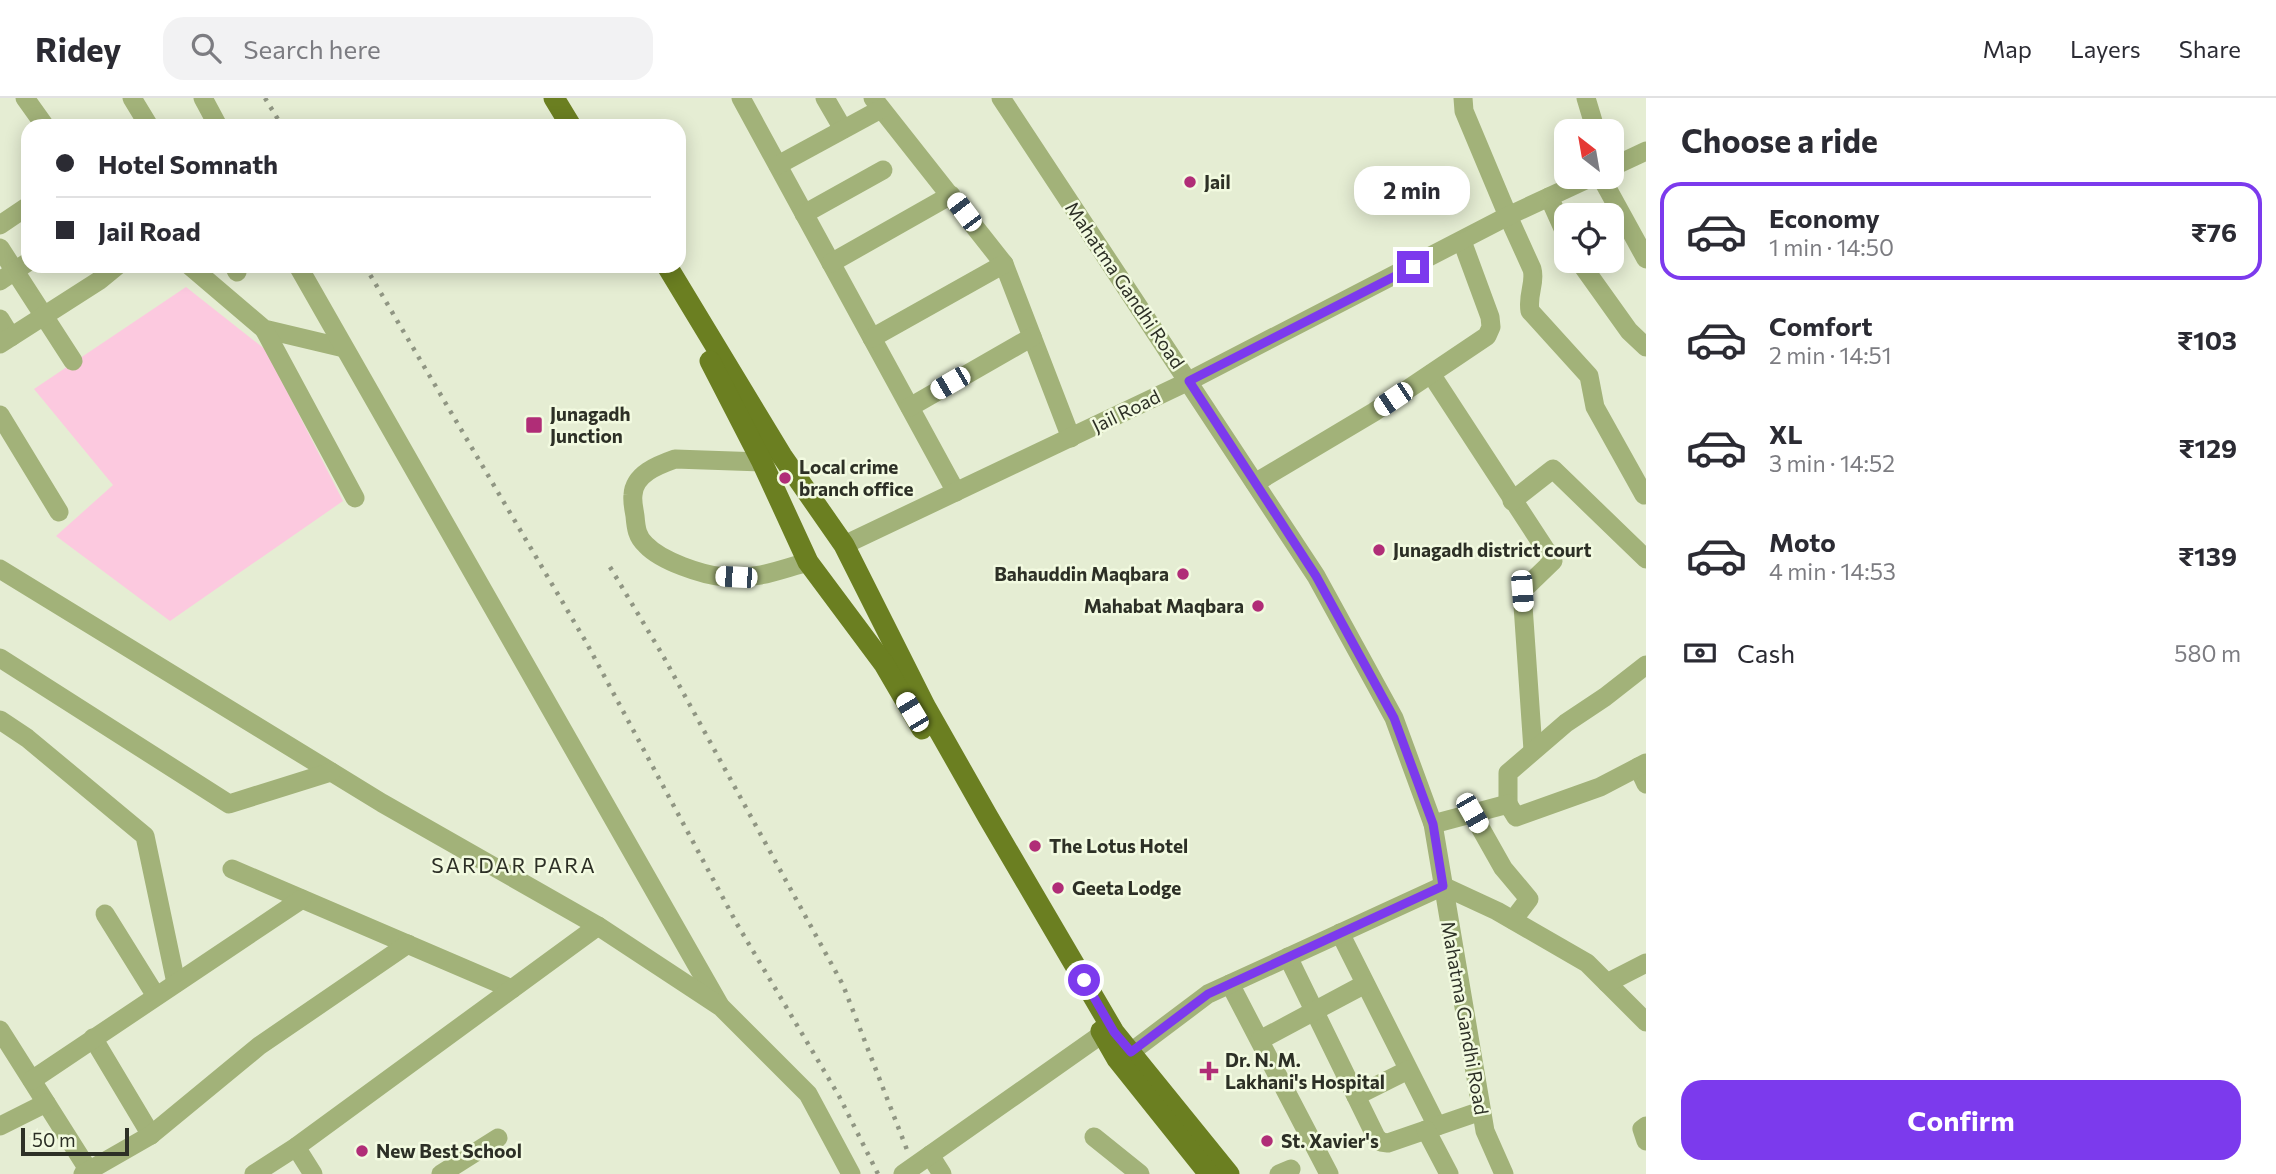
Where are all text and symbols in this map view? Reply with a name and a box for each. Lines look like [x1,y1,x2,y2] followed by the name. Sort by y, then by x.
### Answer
[163,17,653,80] search box
[35,28,121,69] text: Ridey
[187,29,225,67] icon: search
[243,33,381,64] text: Search here
[1983,34,2032,63] text: Map
[2070,34,2141,63] text: Layers
[2179,34,2241,63] text: Share
[1554,119,1624,189] north arrow
[1554,119,1624,273] map controls
[1681,120,1878,160] text: Choose a ride
[98,148,278,179] text: Hotel Somnath
[1355,166,1471,214] callout: 2 min
[1204,170,1231,193] place label: Jail
[1182,174,1198,190] marker: Jail
[1383,176,1441,204] text: 2 min
[943,189,986,235] car
[1061,197,1190,372] street label: Mahatma Gandhi Road
[1685,200,1748,263] icon: car
[1769,202,1880,233] text: Economy
[1554,203,1624,273] button: locate
[98,215,201,246] text: Jail Road
[2191,216,2237,247] text: ₹76
[1769,233,1894,261] text: 1 min · 14:50
[1397,251,1429,283] route end
[1685,308,1748,371] icon: car
[1769,310,1872,341] text: Comfort
[2177,324,2237,355] text: ₹103
[1769,341,1892,369] text: 2 min · 14:51
[927,363,974,403] car
[1370,379,1417,419] car
[1088,384,1164,437] street label: Jail Road
[550,402,630,447] place label: Junagadh Junction
[524,415,544,435] marker: Junagadh Junction
[1685,416,1748,479] icon: car
[1769,418,1803,449] text: XL
[2178,432,2237,463] text: ₹129
[1769,449,1895,477] text: 3 min · 14:52
[799,455,914,500] place label: Local crime branch office
[777,470,793,486] marker: Local crime branch office
[1685,524,1748,587] icon: car
[1769,526,1836,557] text: Moto
[1393,538,1591,561] place label: Junagadh district court
[2178,540,2237,571] text: ₹139
[1371,542,1387,558] marker: Junagadh district court
[1769,557,1896,585] text: 4 min · 14:53
[994,562,1169,585] place label: Bahauddin Maqbara
[715,565,758,589] car
[1175,566,1191,582] marker: Bahauddin Maqbara
[1511,569,1534,613] car
[1084,594,1244,617] place label: Mahabat Maqbara
[1250,598,1266,614] marker: Mahabat Maqbara
[1681,634,1719,672] icon: cash
[1737,637,1795,668] text: Cash
[2174,639,2241,667] text: 580 m
[893,689,932,735] car
[1453,790,1492,836] car
[1049,834,1188,857] place label: The Lotus Hotel
[1027,838,1043,854] marker: The Lotus Hotel
[431,852,597,877] district label: SARDAR PARA
[1072,876,1181,899] place label: Geeta Lodge
[1050,880,1066,896] marker: Geeta Lodge
[1437,919,1494,1117] street label: Mahatma Gandhi Road
[1068,964,1100,996] route start
[1225,1048,1385,1093] place label: Dr. N. M. Lakhani's Hospital
[1199,1061,1219,1081] marker: Dr. N. M. Lakhani's Hospital
[1681,1080,2241,1160] button: Confirm
[21,1125,130,1157] scale bar
[32,1128,76,1151] text: 50 m
[1281,1129,1379,1152] place label: St. Xavier's
[1259,1133,1275,1149] marker: St. Xavier's
[376,1139,522,1162] place label: New Best School
[354,1143,370,1159] marker: New Best School

